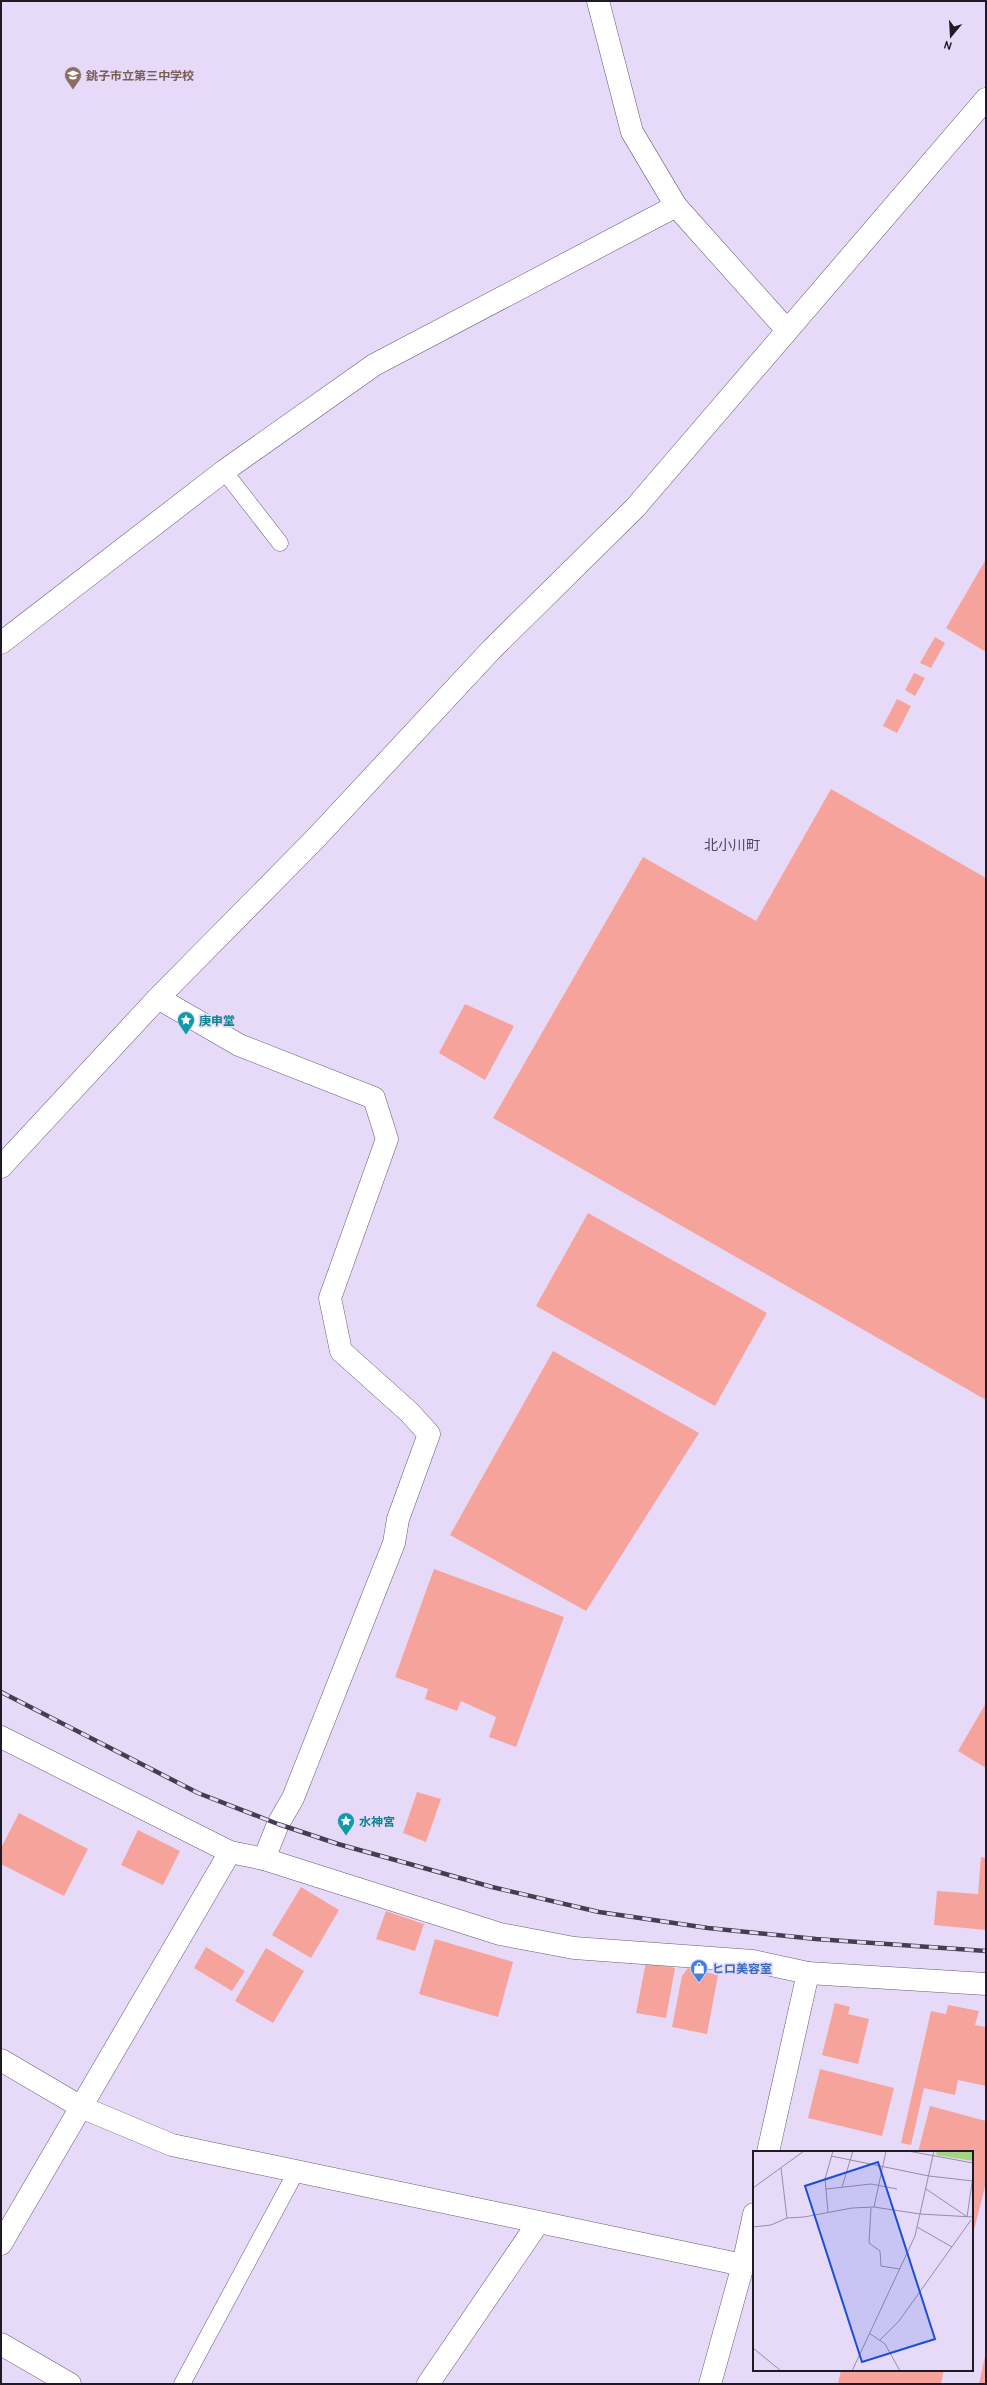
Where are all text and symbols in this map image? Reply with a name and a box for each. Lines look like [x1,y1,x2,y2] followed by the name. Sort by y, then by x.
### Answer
[931,16,971,56] north arrow
[942,38,954,53] text: N
[63,65,83,90] school or university icon: 銚子市立第三中学校
[85,68,194,83] place label: 銚子市立第三中学校
[704,836,760,854] district label: 北小川町
[176,1010,196,1035] place icon: 庚申堂
[199,1013,235,1028] place label: 庚申堂
[336,1811,356,1836] place icon: 水神宮
[359,1814,395,1829] place label: 水神宮
[689,1958,709,1983] shop icon: ヒロ美容室
[712,1961,772,1976] place label: ヒロ美容室
[753,2151,973,2371] inset map

